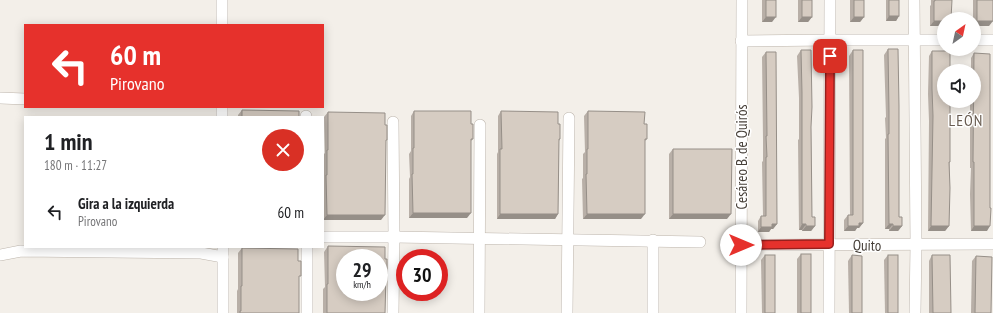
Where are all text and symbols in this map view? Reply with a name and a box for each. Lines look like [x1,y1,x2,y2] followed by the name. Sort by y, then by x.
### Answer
[937,12,981,56] north arrow
[937,12,981,108] map controls
[110,36,161,73] text: 60 m
[813,39,847,73] pin
[44,40,96,92] icon: left
[819,45,841,67] icon: arrive
[937,64,981,108] button: sound
[110,72,164,95] text: Pirovano
[732,104,751,210] street label: Cesáreo B. de Quirós
[949,110,983,130] district label: LEÓN
[44,126,92,157] text: 1 min
[262,129,304,171] button: close
[44,157,107,174] text: 180 m · 11:27
[78,194,174,213] text: Gira a la izquierda
[44,201,66,223] icon: left
[278,203,304,222] text: 60 m
[78,213,117,230] text: Pirovano
[720,224,762,266] position arrow
[853,235,881,255] street label: Quito
[396,249,448,301] speed limit sign: 30
[352,257,372,283] text: 29
[353,278,371,291] text: km/h

